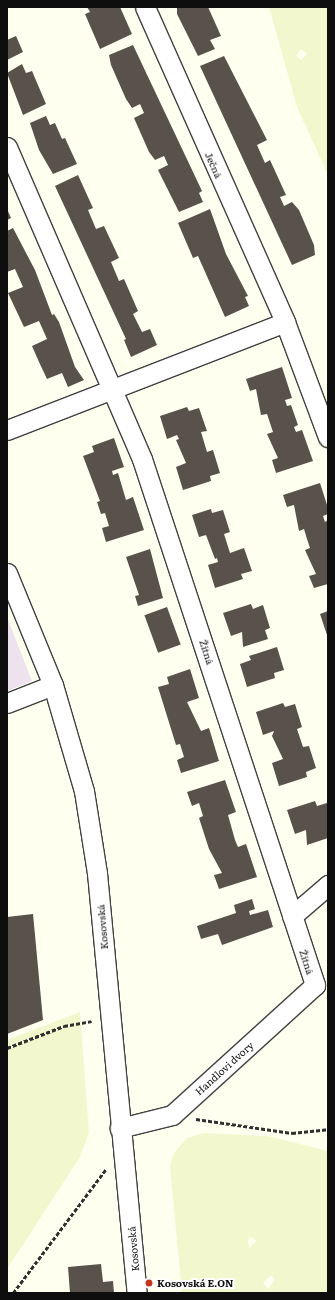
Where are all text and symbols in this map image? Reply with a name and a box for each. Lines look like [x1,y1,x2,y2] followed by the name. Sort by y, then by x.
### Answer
[203,150,225,180] street label: Ječná
[197,638,217,666] street label: Žitná
[94,904,110,950] street label: Kosovská
[297,948,317,976] street label: Žitná
[192,1039,256,1097] street label: Handlovi dvory
[125,1226,141,1272] street label: Kosovská
[157,1277,233,1289] place label: Kosovská E.ON
[144,1278,154,1288] marker: Kosovská E.ON

